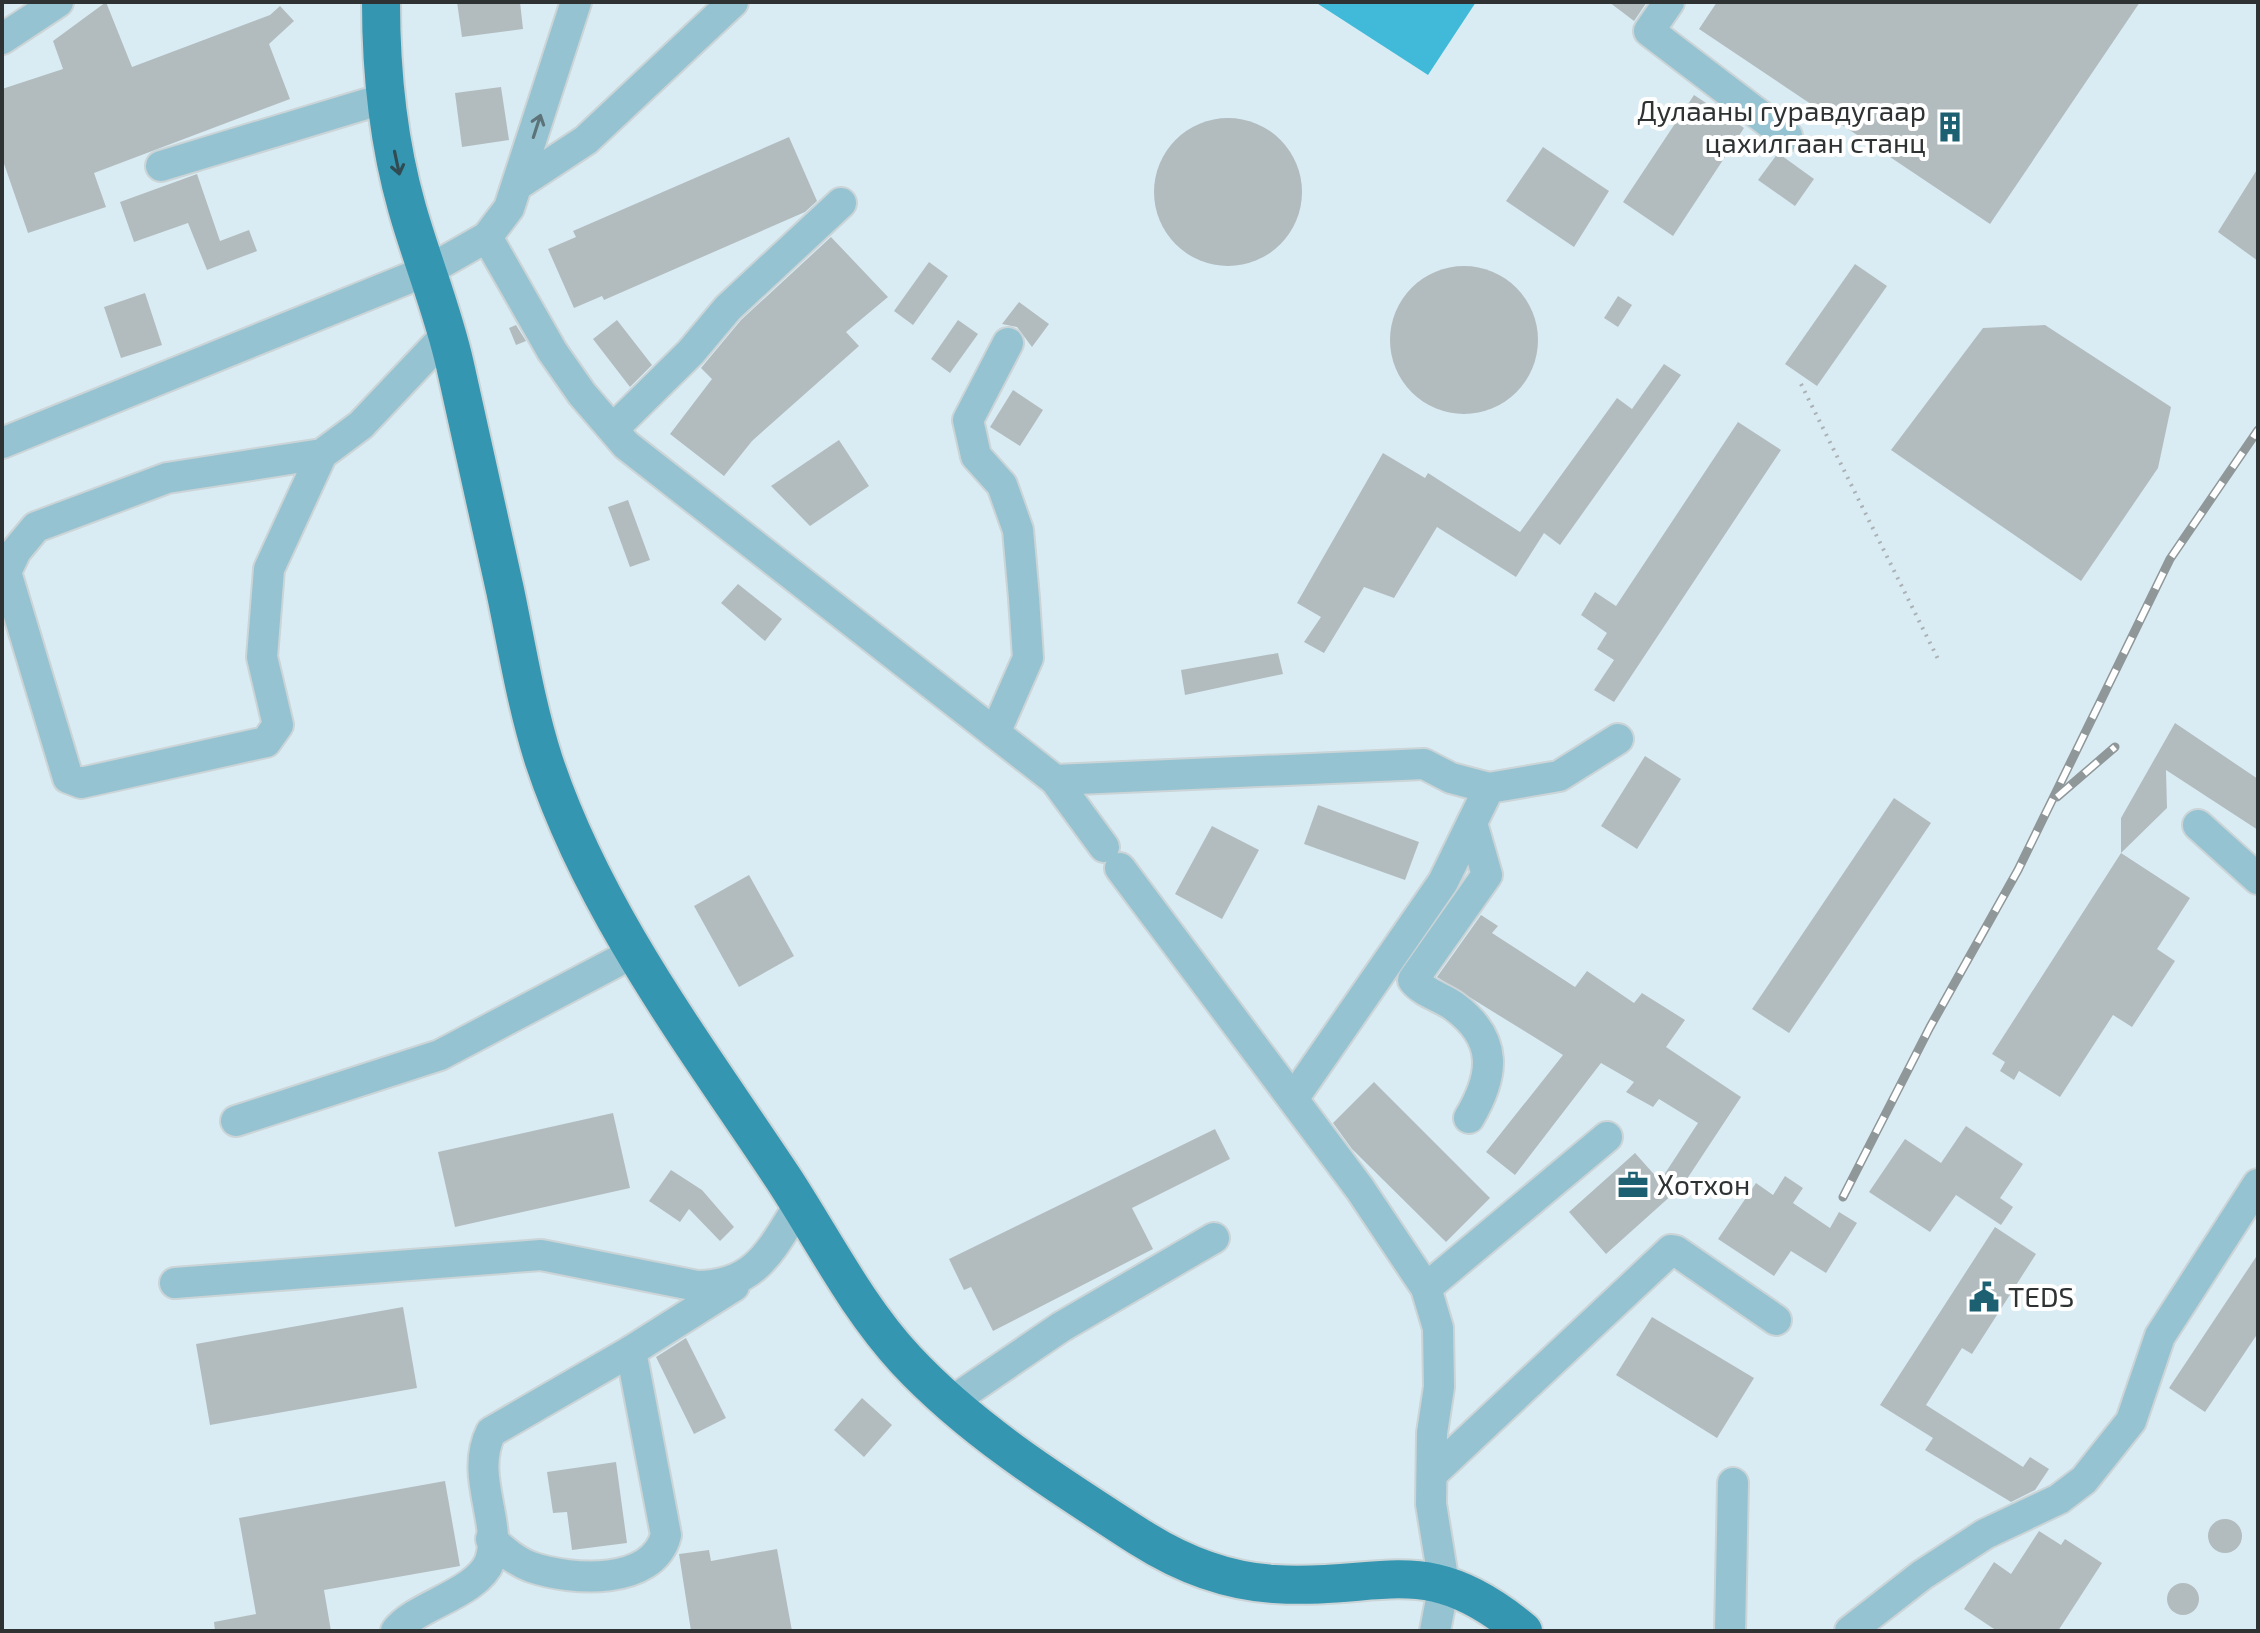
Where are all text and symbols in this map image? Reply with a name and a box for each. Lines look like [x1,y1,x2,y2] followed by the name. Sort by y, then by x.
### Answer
[1637,93,1926,159] place label: Дулааны гуравдугаар цахилгаан станц
[1933,110,1967,144] building icon: Дулааны гуравдугаар цахилгаан станц
[530,114,545,140] one-way arrow
[390,150,405,175] one-way arrow
[1657,1167,1750,1201] place label: Хотхон
[1616,1168,1650,1202] office icon: Хотхон
[2008,1279,2074,1313] place label: TEDS
[1967,1280,2001,1314] public building icon: TEDS

